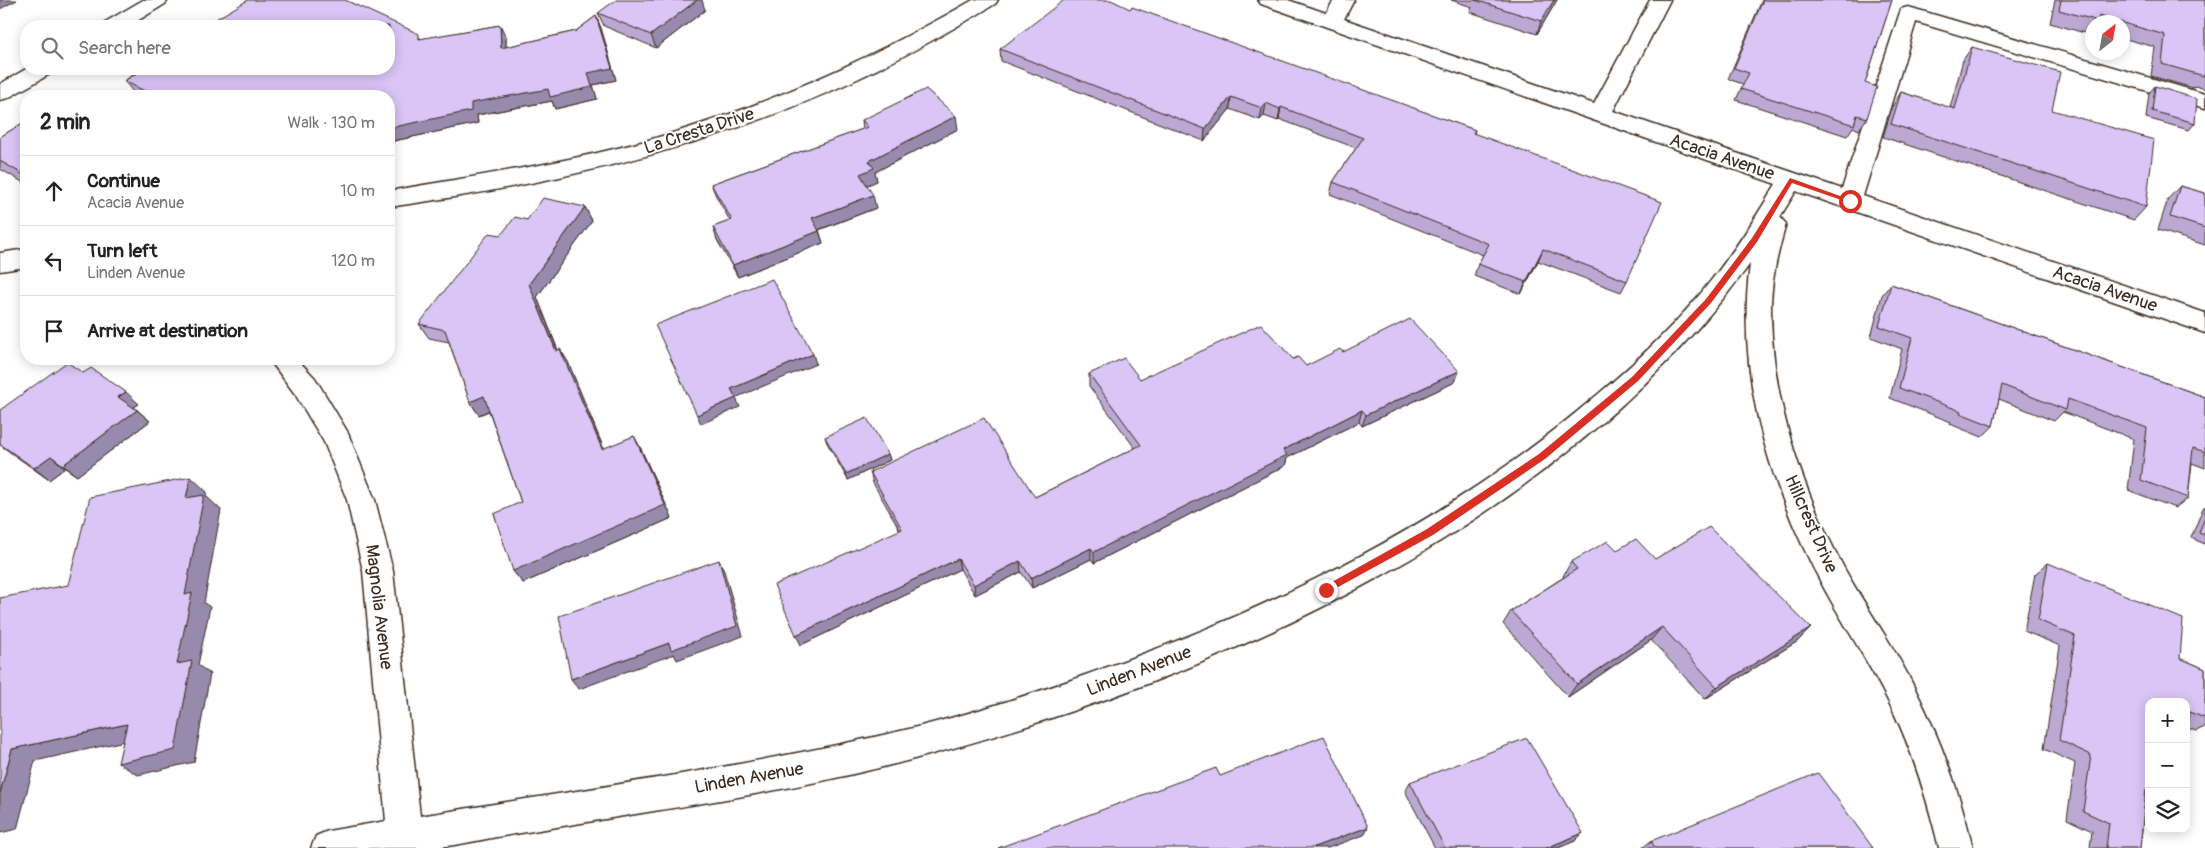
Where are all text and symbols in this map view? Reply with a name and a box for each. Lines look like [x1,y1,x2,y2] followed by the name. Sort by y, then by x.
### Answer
[2085,15,2130,60] north arrow
[20,20,395,75] search box
[38,34,66,62] icon: search
[78,36,171,60] text: Search here
[641,102,757,160] street label: La Cresta Drive
[40,109,90,136] text: 2 min
[288,113,375,133] text: Walk · 130 m
[1667,128,1777,186] street label: Acacia Avenue
[87,169,160,193] text: Continue
[40,177,68,205] icon: ahead
[340,181,375,201] text: 10 m
[1839,190,1862,213] route start
[87,193,184,213] text: Acacia Avenue
[87,239,157,263] text: Turn left
[40,247,68,275] icon: left
[331,251,375,271] text: 120 m
[2050,260,2160,318] street label: Acacia Avenue
[87,263,185,283] text: Linden Avenue
[40,317,68,345] icon: arrive
[87,319,248,343] text: Arrive at destination
[1779,471,1843,577] street label: Hillcrest Drive
[360,543,398,671] street label: Magnolia Avenue
[1315,579,1338,602] route end
[1083,640,1195,702] street label: Linden Avenue
[2145,698,2190,833] map controls
[2145,698,2190,743] button: +
[2145,743,2190,788] button: −
[693,757,805,799] street label: Linden Avenue
[2145,788,2190,833] button: layers

